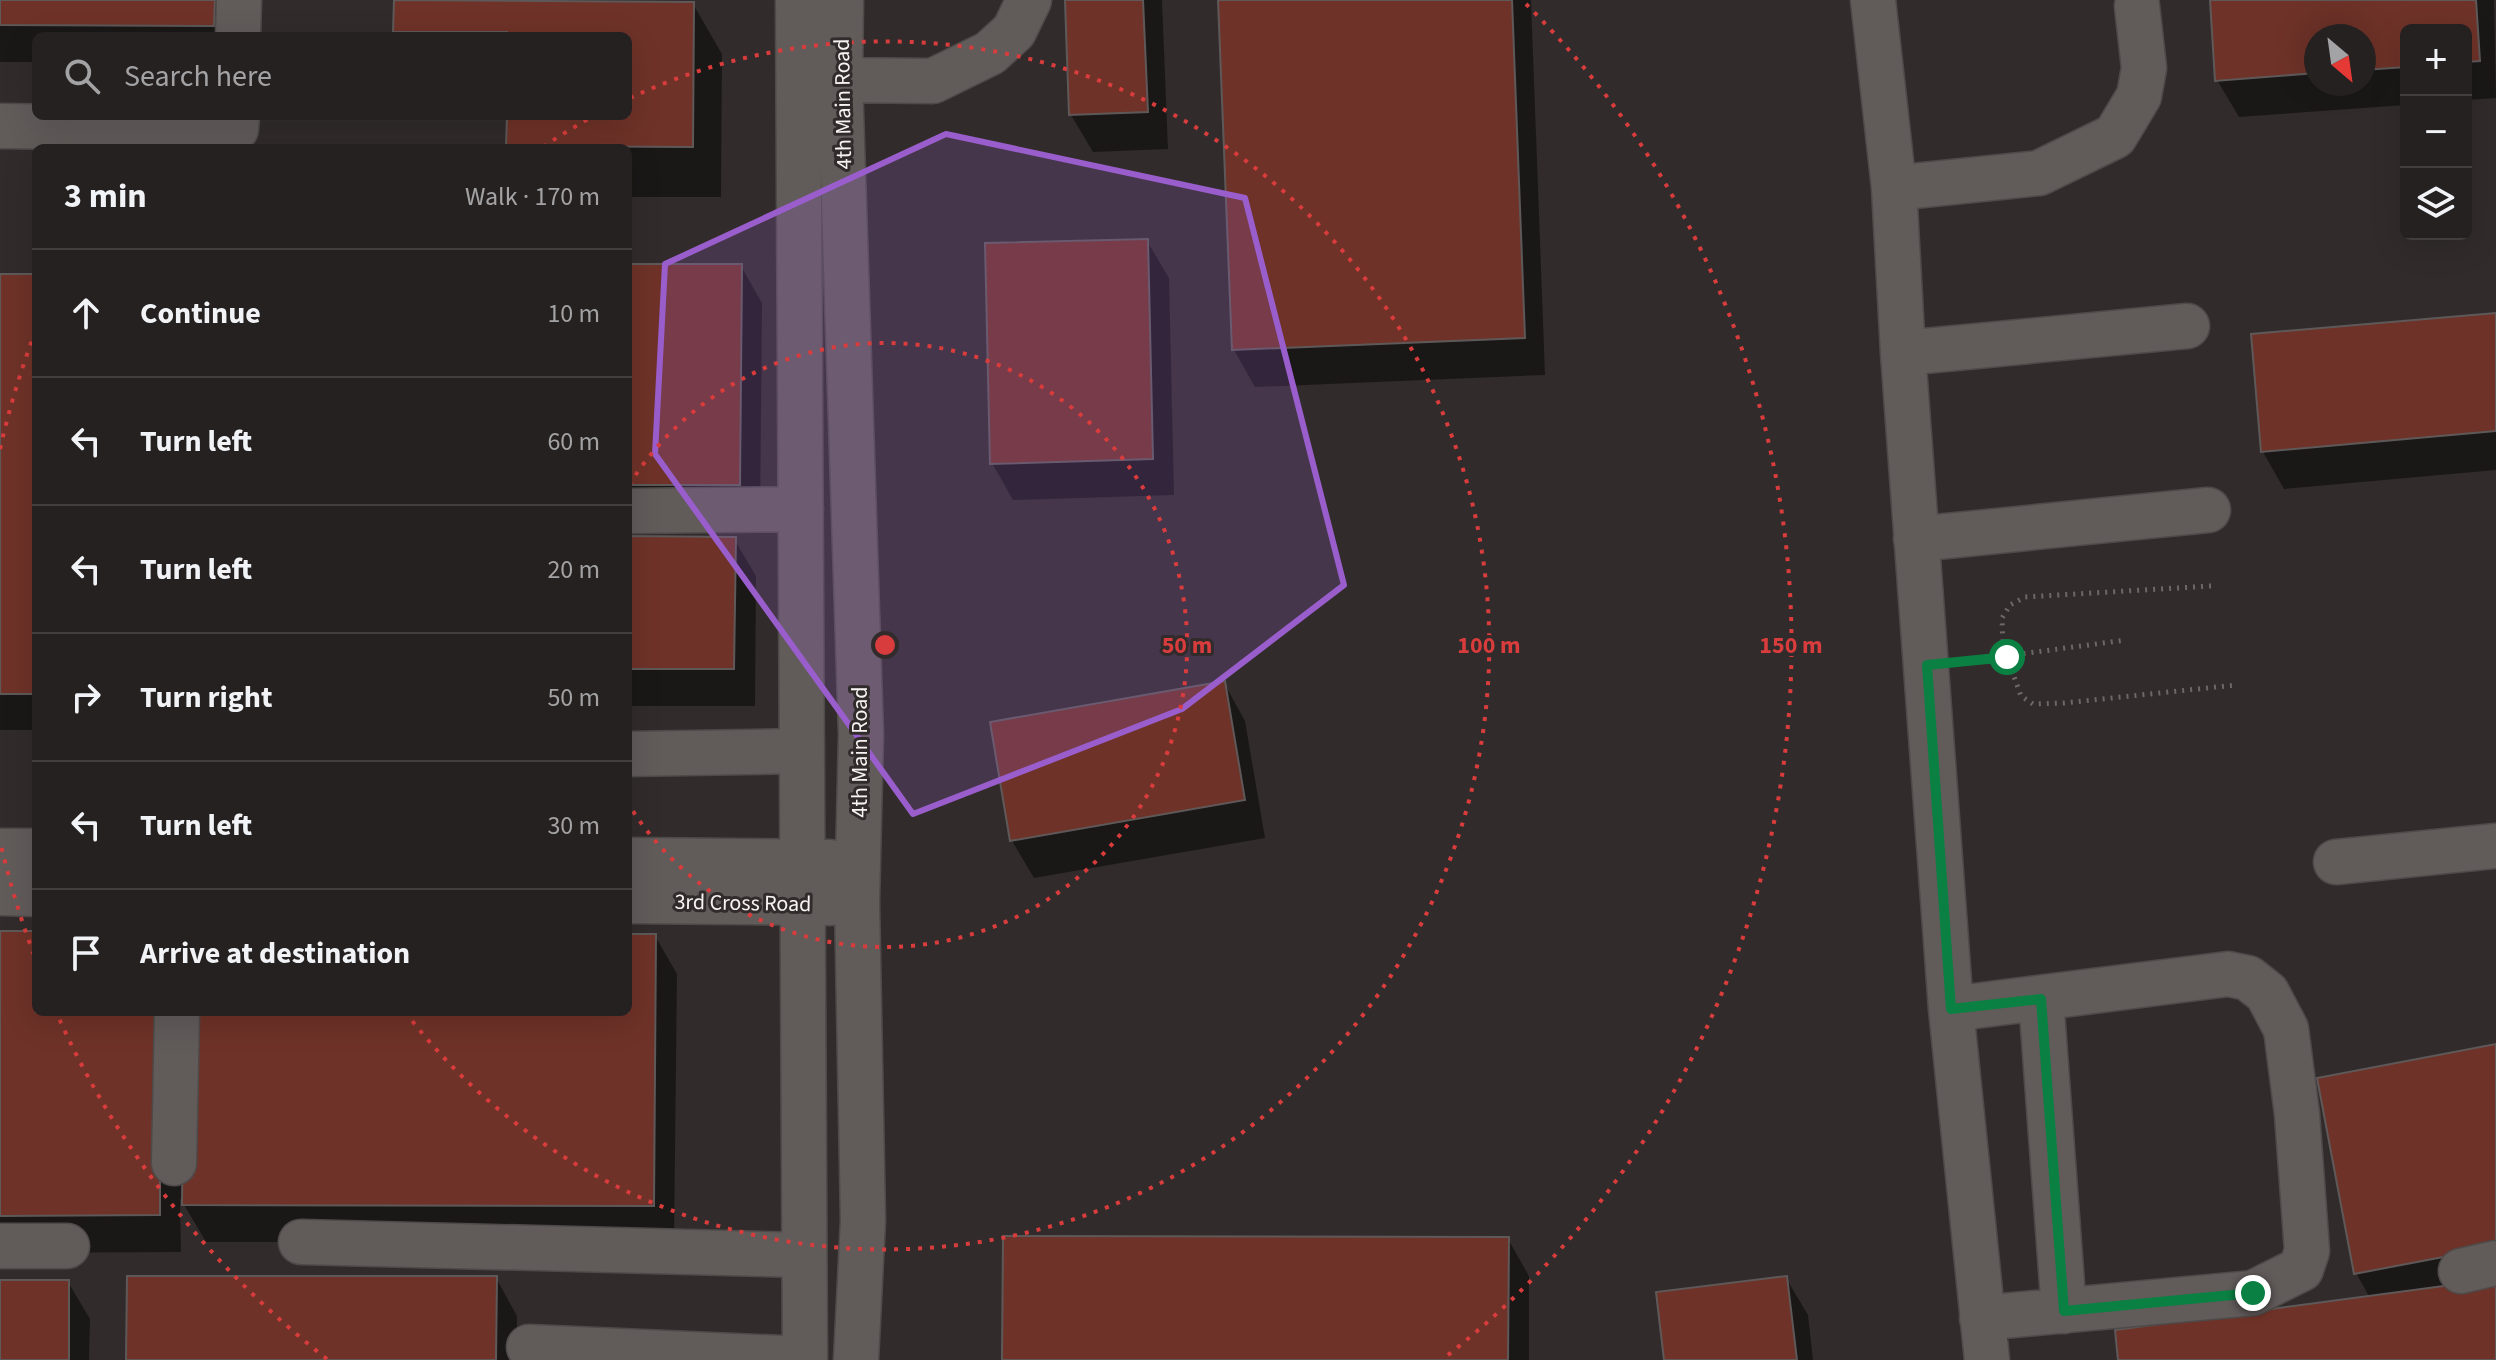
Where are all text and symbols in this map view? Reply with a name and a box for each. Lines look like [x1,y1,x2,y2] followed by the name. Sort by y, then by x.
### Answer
[2304,24,2376,96] north arrow
[2400,24,2472,240] map controls
[2400,24,2472,96] button: +
[32,32,632,120] search box
[826,38,860,170] street label: 4th Main Road
[60,54,104,98] icon: search
[124,55,272,98] text: Search here
[2400,96,2472,168] button: −
[2400,168,2472,240] button: layers
[64,172,147,221] text: 3 min
[465,178,600,215] text: Walk · 170 m
[64,291,108,335] icon: ahead
[140,292,261,335] text: Continue
[547,295,600,332] text: 10 m
[64,419,108,463] icon: left
[140,420,252,463] text: Turn left
[547,423,600,460] text: 60 m
[64,547,108,591] icon: left
[140,548,252,591] text: Turn left
[547,551,600,588] text: 20 m
[1162,628,1212,663] text: 50 m
[1457,628,1521,663] text: 100 m
[1759,628,1823,663] text: 150 m
[871,631,899,659] centre of rings
[1989,639,2025,675] route start
[64,675,108,719] icon: right
[140,676,272,719] text: Turn right
[547,679,600,716] text: 50 m
[844,687,876,817] street label: 4th Main Road
[64,803,108,847] icon: left
[140,804,252,847] text: Turn left
[547,807,600,844] text: 30 m
[674,886,812,920] street label: 3rd Cross Road
[64,931,108,975] icon: arrive
[140,932,410,975] text: Arrive at destination
[2235,1275,2271,1311] route end

